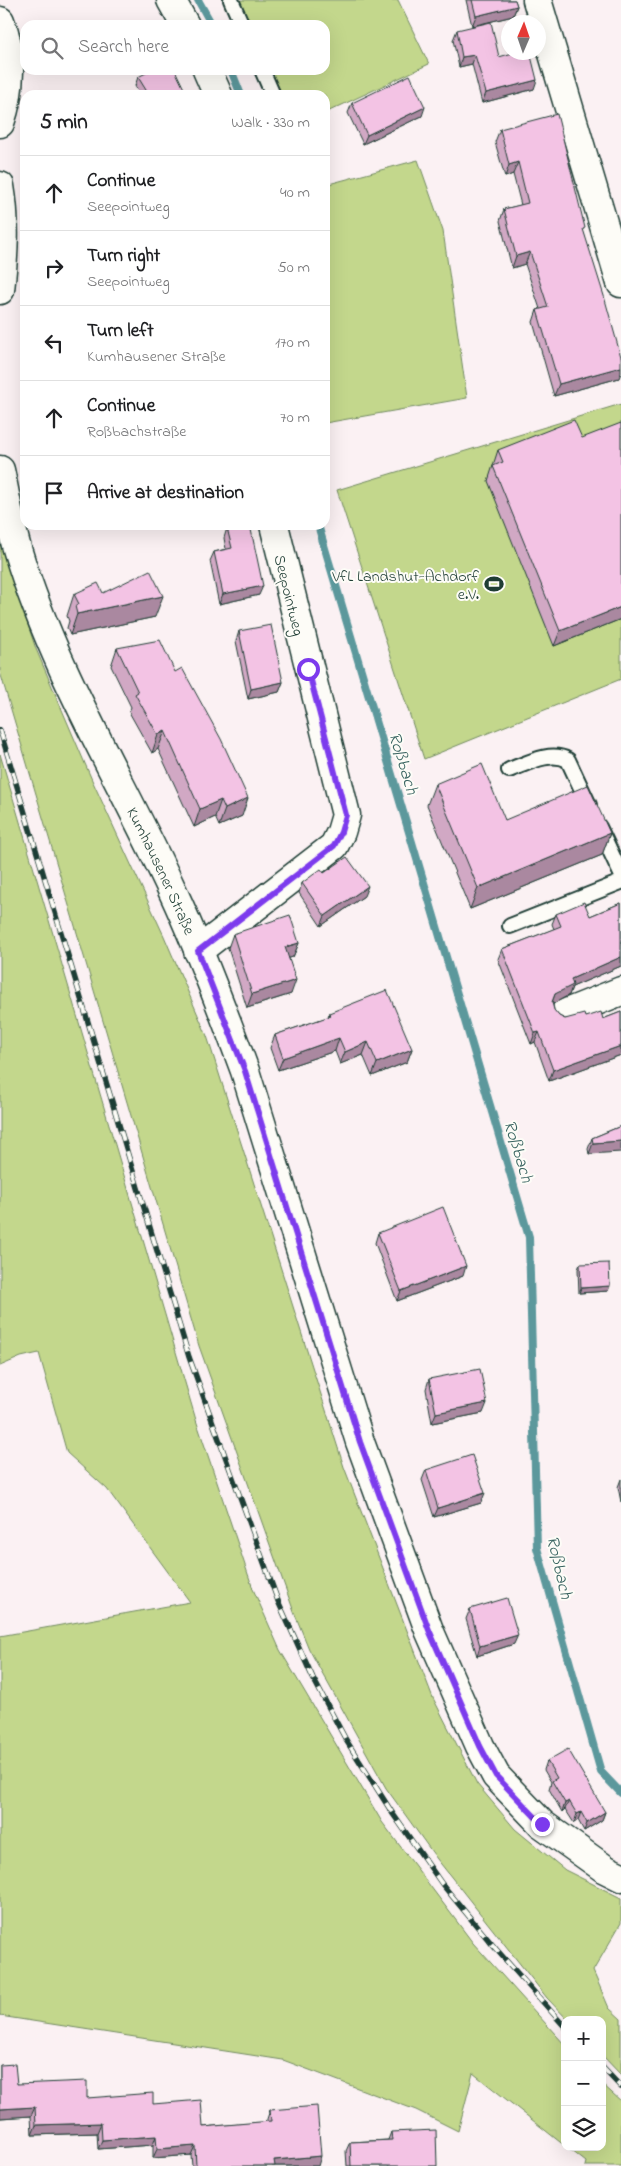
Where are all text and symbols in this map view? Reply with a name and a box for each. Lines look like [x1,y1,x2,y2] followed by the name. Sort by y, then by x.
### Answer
[501,15,546,60] north arrow
[20,20,330,75] search box
[38,34,66,62] icon: search
[78,34,169,61] text: Search here
[40,108,88,138] text: 5 min
[231,111,310,135] text: Walk · 330 m
[87,168,155,195] text: Continue
[40,179,68,207] icon: ahead
[280,181,310,205] text: 40 m
[87,195,170,219] text: Seepointweg
[87,243,160,270] text: Turn right
[40,254,68,282] icon: right
[278,256,310,280] text: 50 m
[87,270,170,294] text: Seepointweg
[87,318,154,345] text: Turn left
[40,329,68,357] icon: left
[275,331,310,355] text: 170 m
[87,345,226,369] text: Kumhausener Straße
[87,393,155,420] text: Continue
[40,404,68,432] icon: ahead
[280,406,310,430] text: 70 m
[87,420,187,444] text: Roßbachstraße
[40,479,68,507] icon: arrive
[87,480,244,507] text: Arrive at destination
[266,552,310,638] street label: Seepointweg
[331,565,480,607] place label: VfL Landshut-Achdorf e.V.
[483,573,505,595] sports icon: VfL Landshut-Achdorf e.V.
[297,658,320,681] route start
[380,729,424,798] water label: Roßbach
[119,803,201,940] street label: Kumhausener Straße
[495,1117,539,1186] water label: Roßbach
[538,1533,578,1602] water label: Roßbach
[531,1813,554,1836] route end
[561,2016,606,2151] map controls
[561,2016,606,2061] button: +
[561,2061,606,2106] button: −
[561,2106,606,2151] button: layers

